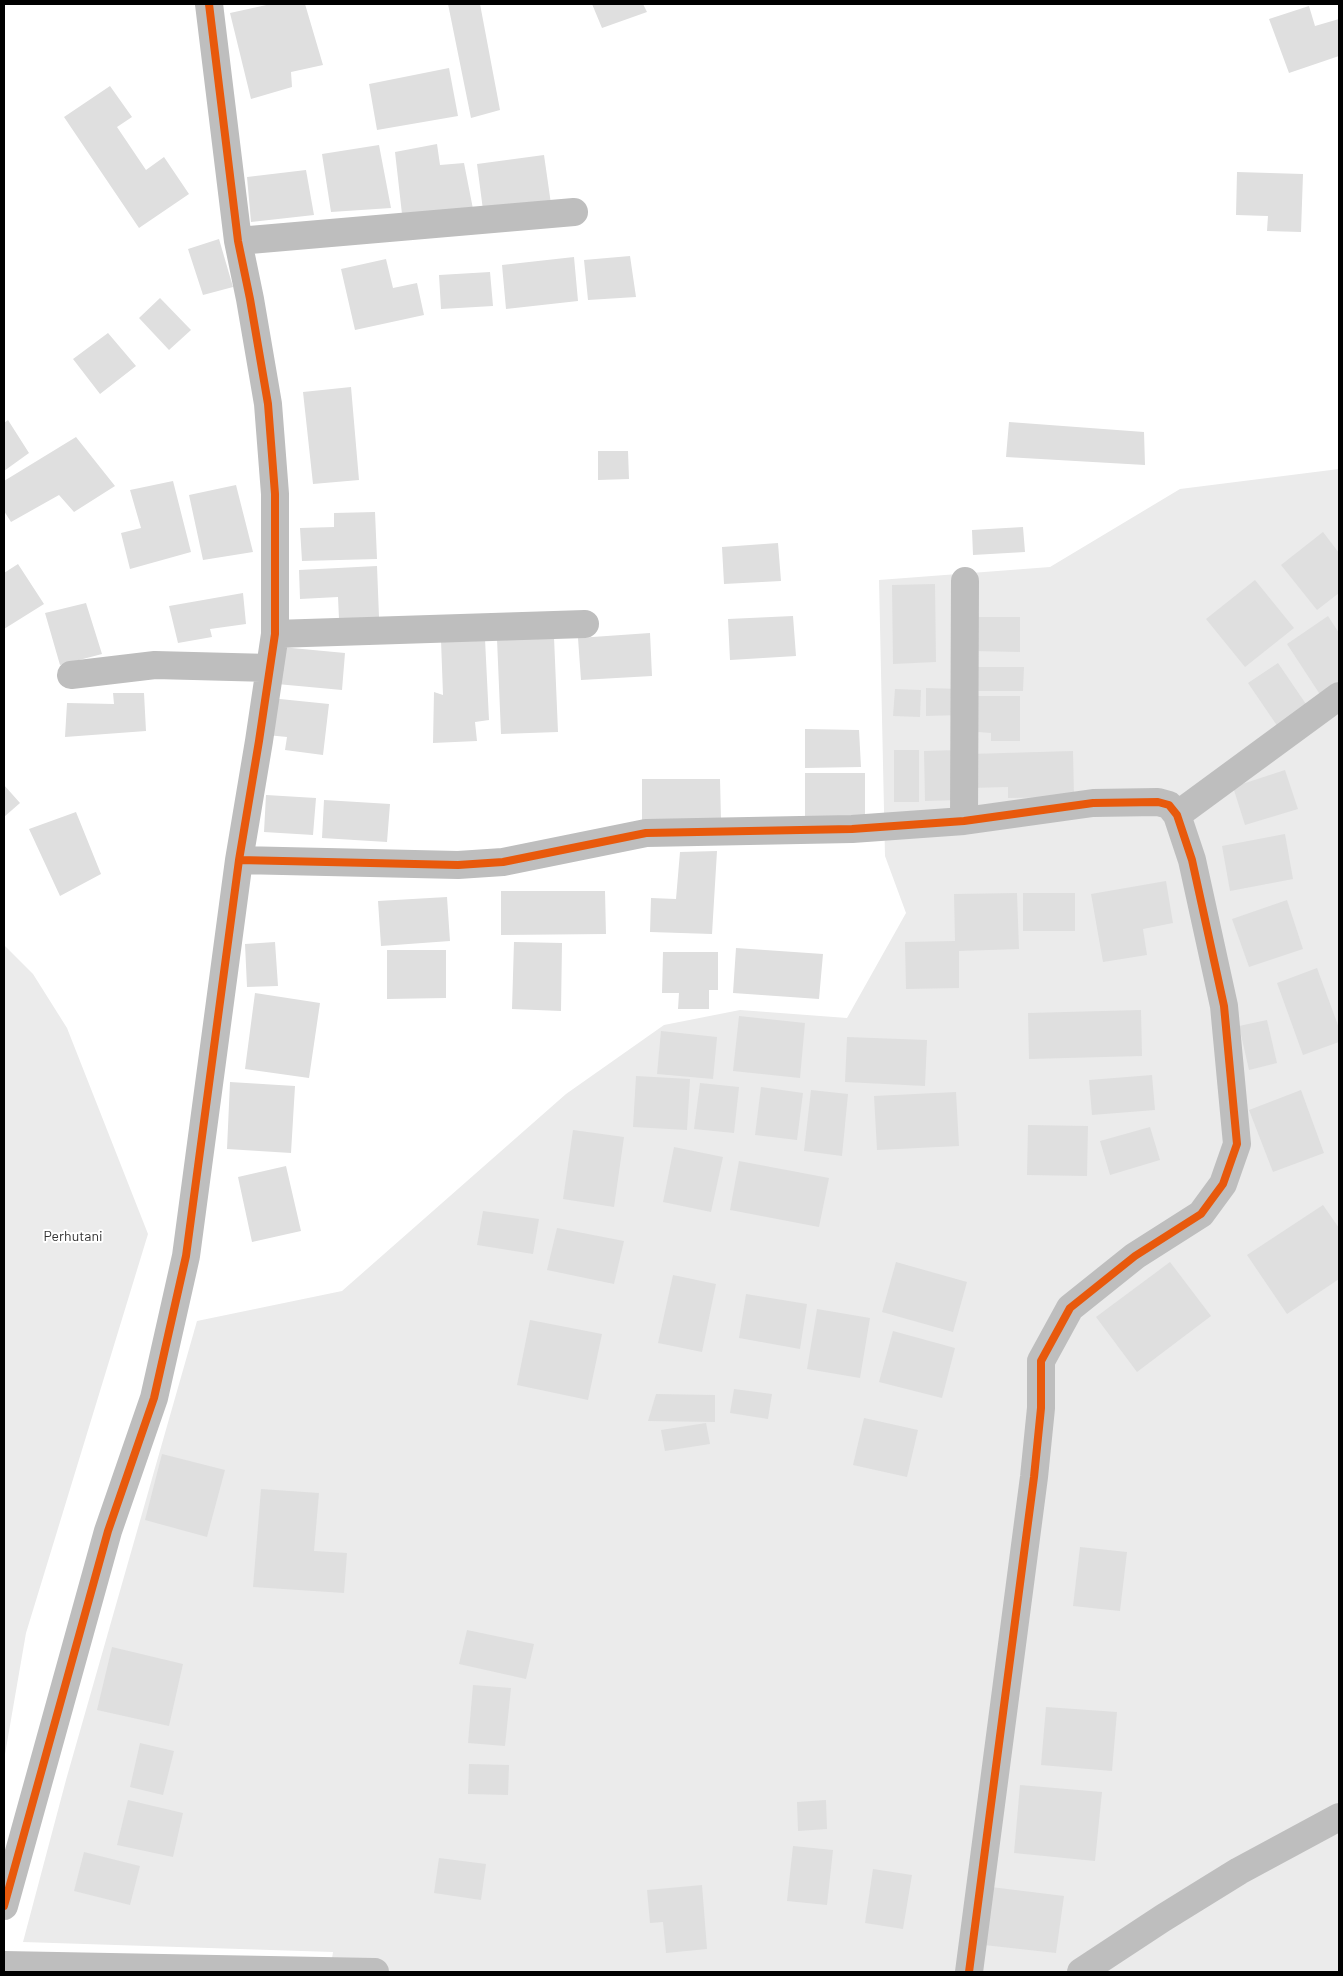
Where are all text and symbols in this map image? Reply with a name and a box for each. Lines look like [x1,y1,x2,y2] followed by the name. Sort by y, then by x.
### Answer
[43,1228,103,1244] park label: Perhutani

